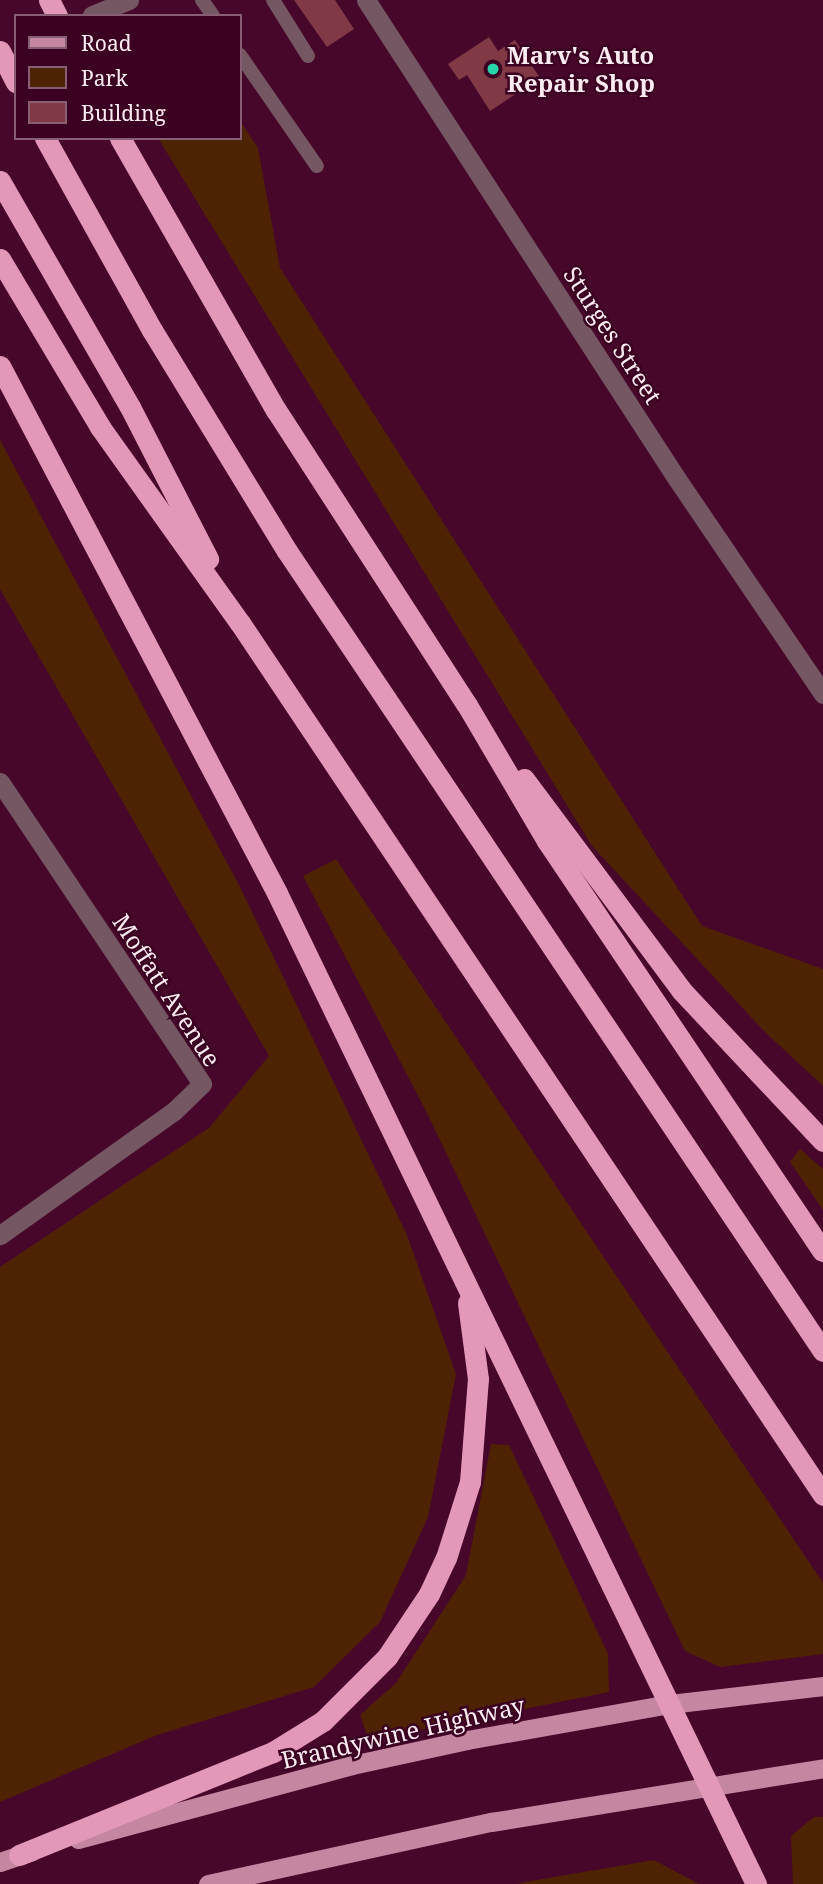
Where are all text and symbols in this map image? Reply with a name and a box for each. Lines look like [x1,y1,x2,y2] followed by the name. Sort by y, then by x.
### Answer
[14,14,242,140] legend
[81,29,132,57] text: Road
[507,41,655,97] place label: Marv's Auto Repair Shop
[485,61,501,77] marker: Marv's Auto Repair Shop
[81,64,128,92] text: Park
[81,99,166,127] text: Building
[558,261,668,409] street label: Sturges Street
[107,908,227,1072] street label: Moffatt Avenue
[279,1690,527,1774] street label: Brandywine Highway

